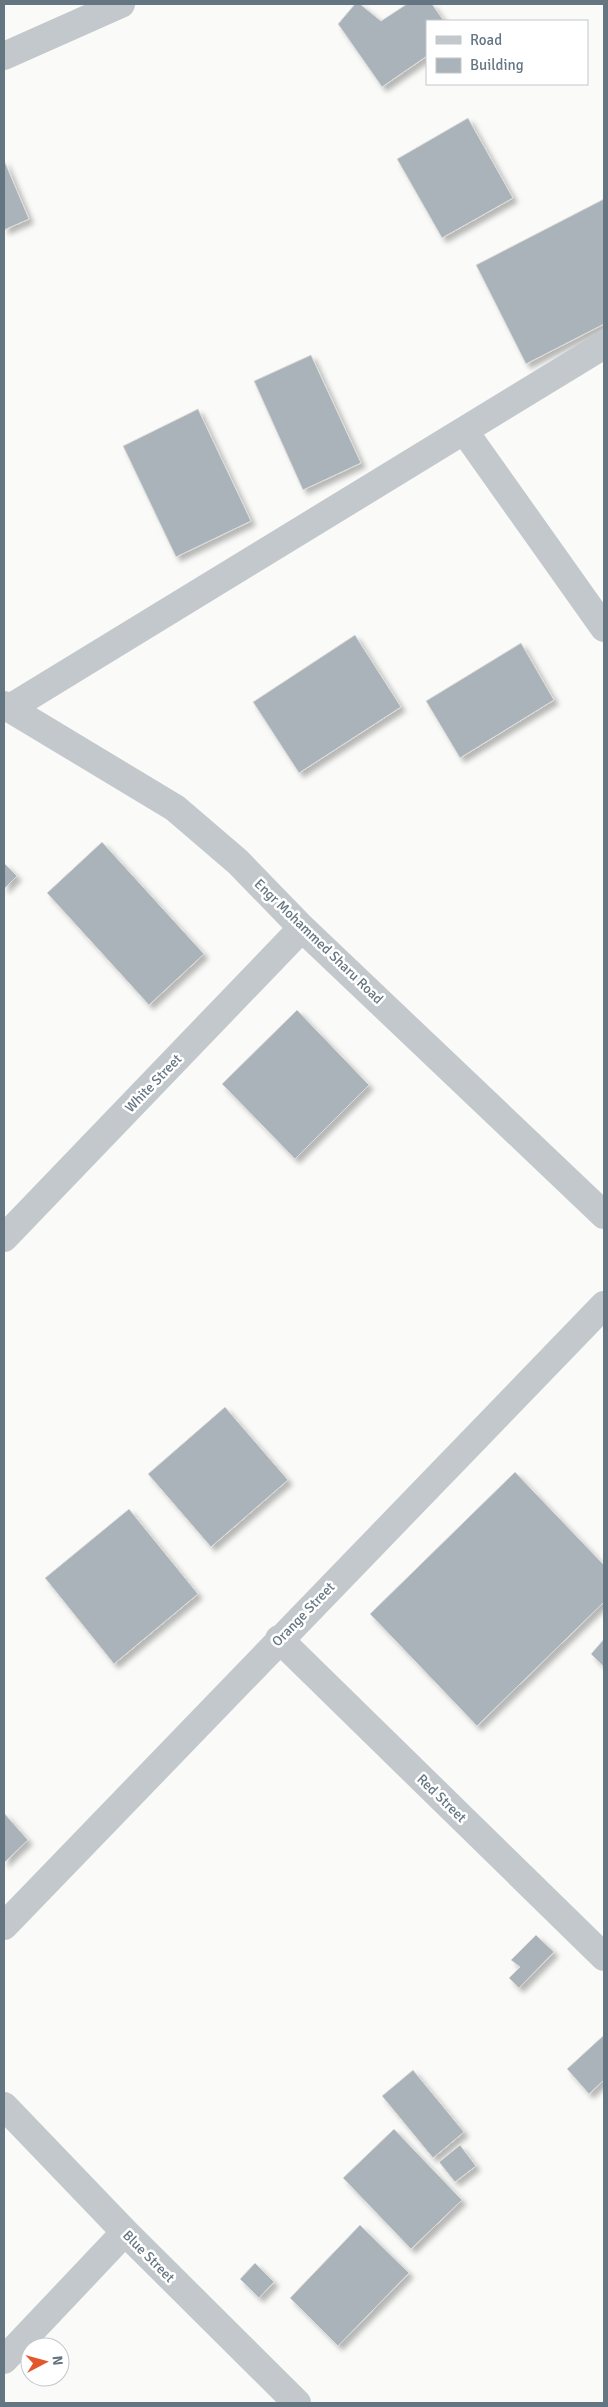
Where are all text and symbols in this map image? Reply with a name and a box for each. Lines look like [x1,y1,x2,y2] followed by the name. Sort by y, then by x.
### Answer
[426,20,588,85] legend
[470,31,502,49] text: Road
[470,56,524,74] text: Building
[251,875,387,1007] street label: Engr Mohammed Sharu Road
[121,1051,185,1116] street label: White Street
[268,1579,338,1650] street label: Orange Street
[413,1771,470,1826] street label: Red Street
[119,2227,178,2286] street label: Blue Street
[20,2337,70,2387] north arrow
[48,2355,66,2366] text: N

